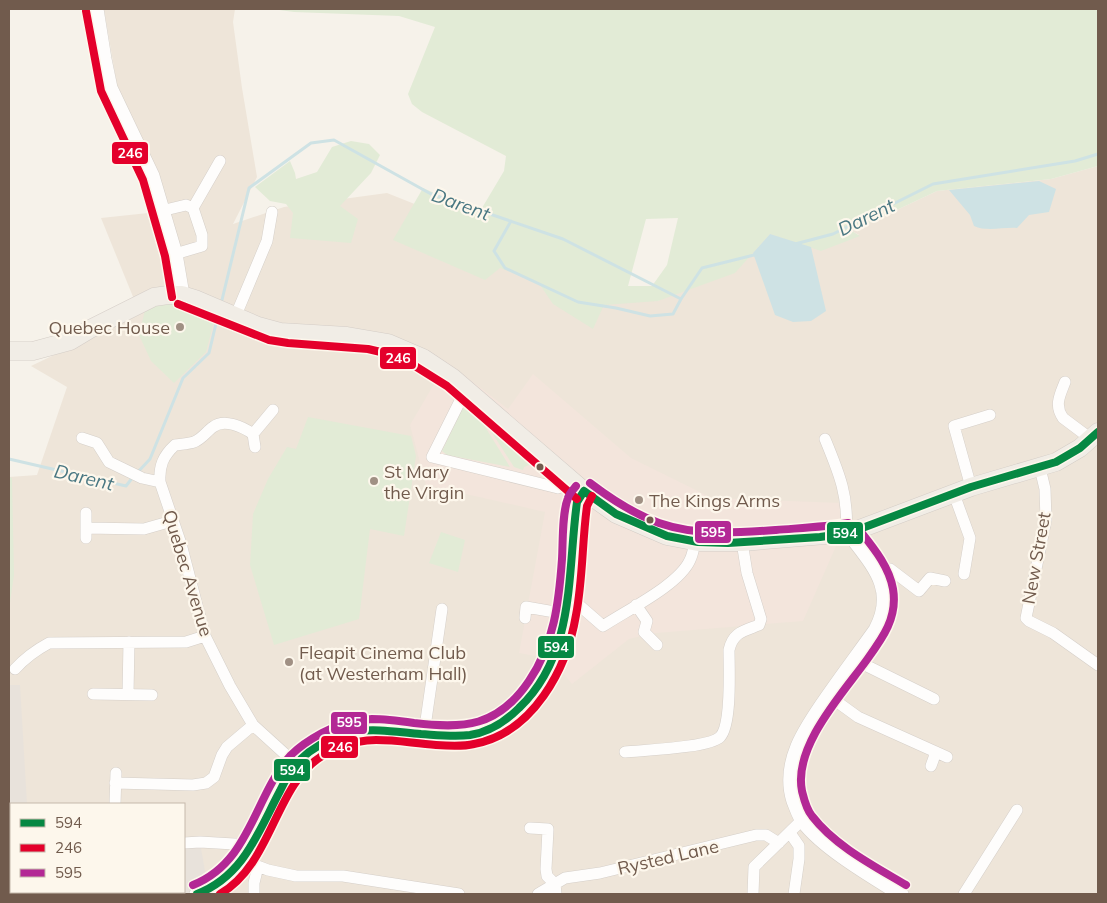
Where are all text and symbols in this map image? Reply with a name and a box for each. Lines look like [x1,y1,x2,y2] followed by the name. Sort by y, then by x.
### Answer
[111,141,149,165] line badge: 246
[117,144,143,162] text: 246
[428,182,495,226] water label: Darent
[834,192,900,241] water label: Darent
[49,316,170,339] place label: Quebec House
[174,321,186,333] marker: Quebec House
[379,346,417,370] line badge: 246
[385,349,411,367] text: 246
[52,459,117,496] water label: Darent
[384,460,464,504] place label: St Mary the Virgin
[535,462,545,472] unlabelled marker
[368,475,380,487] marker: St Mary the Virgin
[649,489,780,512] place label: The Kings Arms
[633,494,645,506] marker: The Kings Arms
[158,507,218,639] street label: Quebec Avenue
[1017,510,1055,606] street label: New Street
[645,515,655,525] unlabelled marker
[694,520,732,544] line badge: 595
[826,521,864,545] line badge: 594
[700,523,726,541] text: 595
[832,524,858,542] text: 594
[537,635,575,659] line badge: 594
[543,638,569,656] text: 594
[299,641,467,685] place label: Fleapit Cinema Club (at Westerham Hall)
[283,656,295,668] marker: Fleapit Cinema Club (at Westerham Hall)
[330,711,368,735] line badge: 595
[336,713,362,731] text: 595
[320,735,359,759] line badge: 246
[327,738,353,756] text: 246
[273,758,311,782] line badge: 594
[279,761,305,779] text: 594
[10,803,185,893] legend
[55,813,82,832] text: 594
[615,834,721,880] street label: Rysted Lane
[55,838,82,857] text: 246
[55,863,82,882] text: 595

